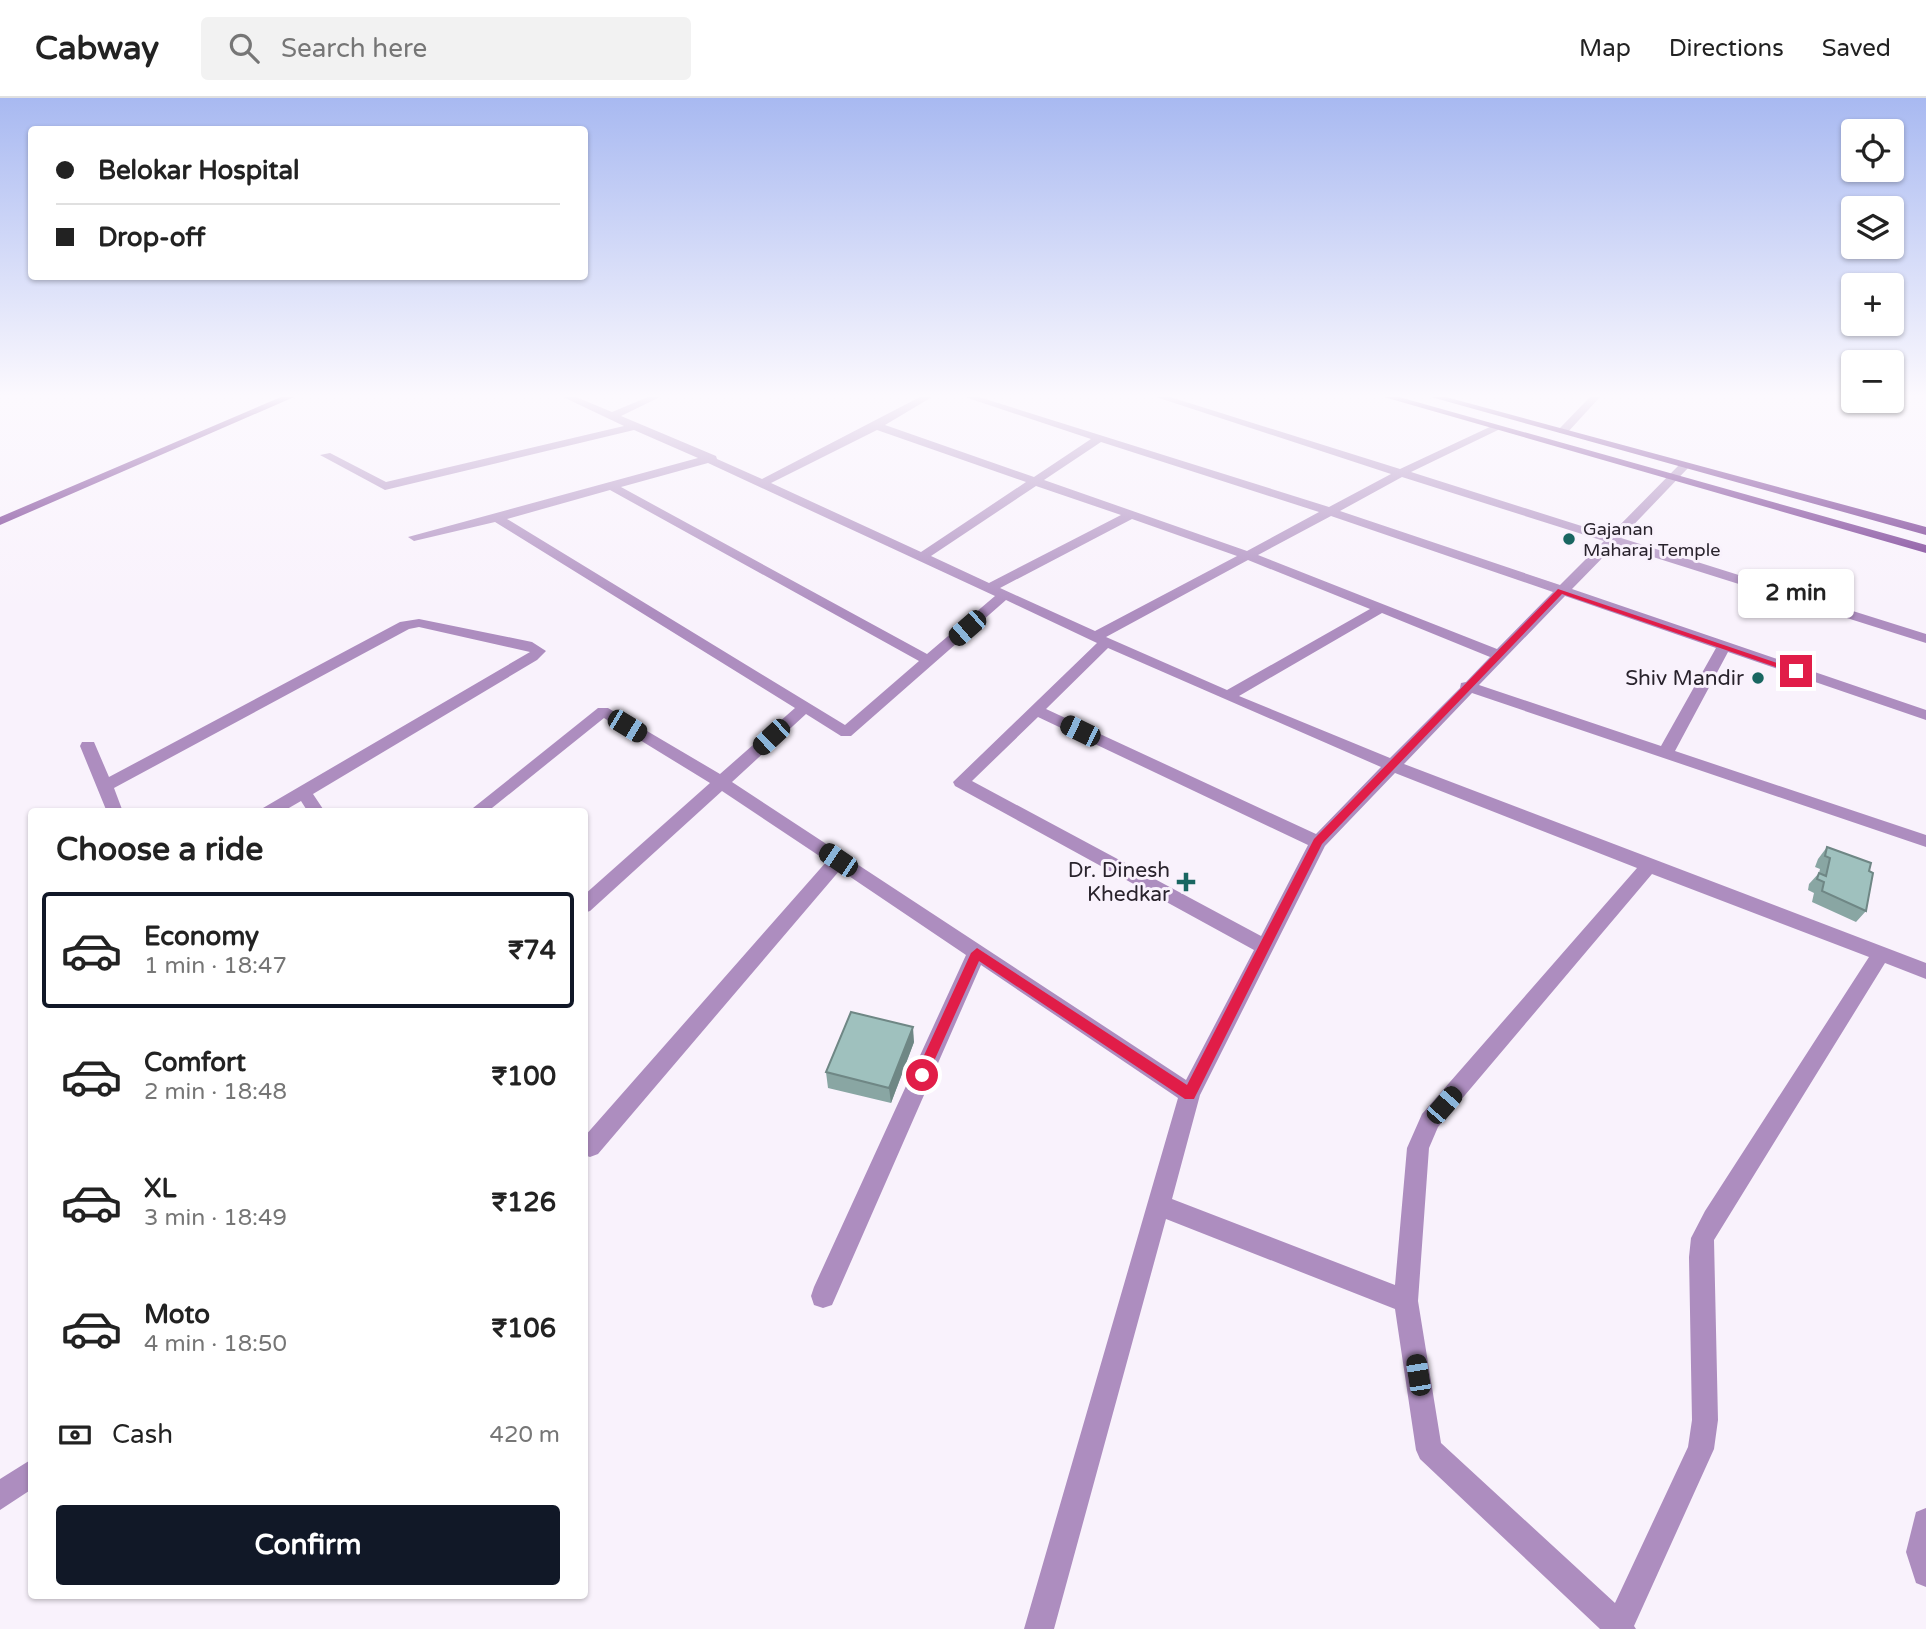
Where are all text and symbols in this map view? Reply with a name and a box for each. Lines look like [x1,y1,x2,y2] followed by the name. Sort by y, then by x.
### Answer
[201,17,691,80] search box
[35,29,159,68] text: Cabway
[225,29,263,67] icon: search
[281,33,427,64] text: Search here
[1579,34,1631,63] text: Map
[1669,34,1784,63] text: Directions
[1822,34,1891,63] text: Saved
[1841,119,1904,413] map controls
[1841,119,1904,182] button: locate
[98,155,300,186] text: Belokar Hospital
[1841,196,1904,259] button: layers
[98,222,205,253] text: Drop-off
[1841,273,1904,336] button: +
[1841,350,1904,413] button: −
[1583,518,1720,561] place label: Gajanan Maharaj Temple
[1561,531,1577,547] marker: Gajanan Maharaj Temple
[1738,570,1854,618] callout: 2 min
[1765,579,1827,607] text: 2 min
[945,606,990,650] car
[1780,655,1812,687] route end
[1625,666,1744,691] place label: Shiv Mandir
[1750,670,1766,686] marker: Shiv Mandir
[604,706,651,746] car
[1057,712,1104,750] car
[749,715,794,759] car
[56,831,263,869] text: Choose a ride
[815,840,862,880] car
[1068,858,1170,907] place label: Dr. Dinesh Khedkar
[1176,872,1196,892] marker: Dr. Dinesh Khedkar
[60,919,123,982] icon: car
[144,921,259,952] text: Economy
[508,935,556,966] text: ₹74
[144,952,287,980] text: 1 min · 18:47
[60,1045,123,1108] icon: car
[144,1047,246,1078] text: Comfort
[906,1059,938,1091] route start
[492,1061,556,1092] text: ₹100
[144,1078,287,1106] text: 2 min · 18:48
[1423,1082,1466,1128] car
[60,1171,123,1234] icon: car
[144,1173,176,1204] text: XL
[492,1187,556,1218] text: ₹126
[144,1204,287,1232] text: 3 min · 18:49
[60,1297,123,1360] icon: car
[144,1299,210,1330] text: Moto
[492,1313,556,1344] text: ₹106
[144,1330,287,1358] text: 4 min · 18:50
[1405,1353,1432,1397] car
[56,1416,94,1454] icon: cash
[112,1419,173,1450] text: Cash
[490,1421,560,1449] text: 420 m
[56,1505,560,1585] button: Confirm

